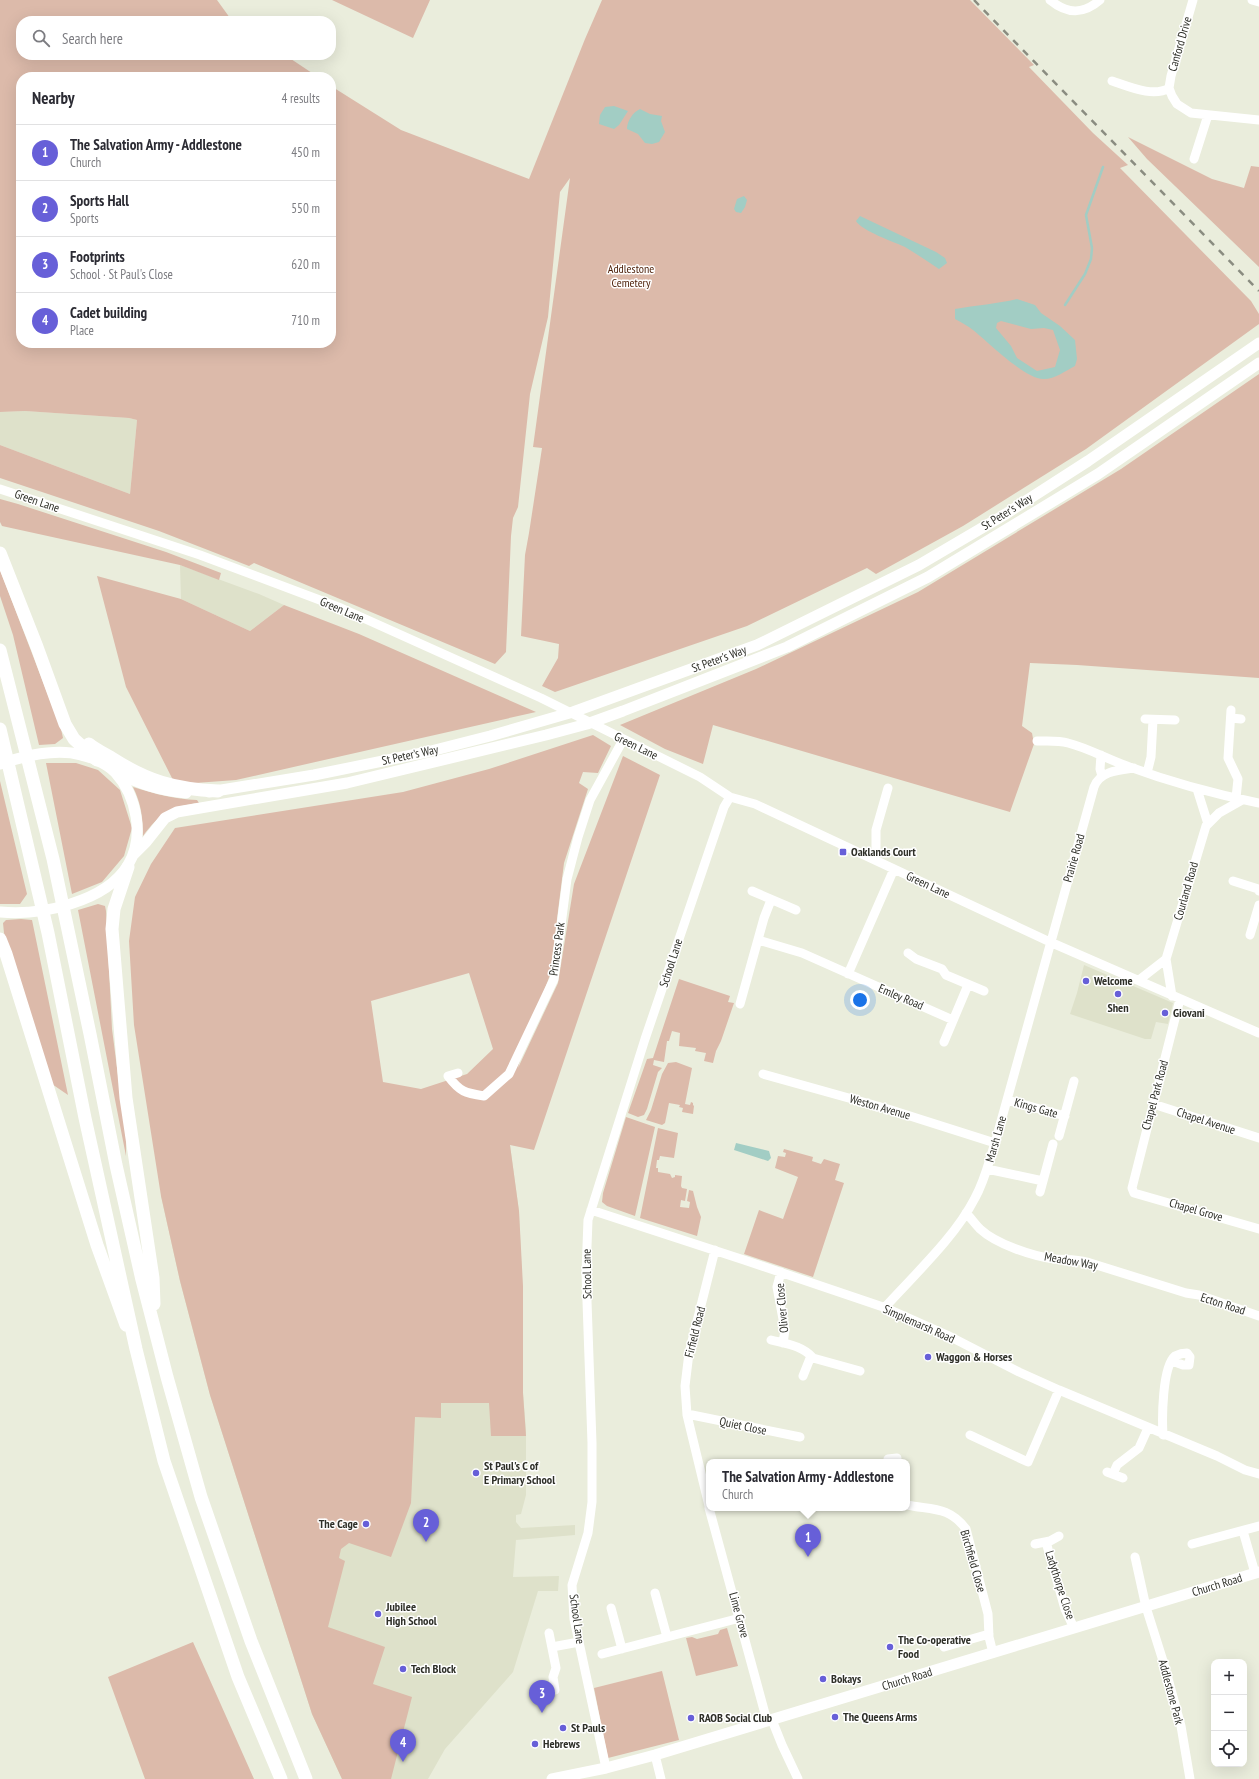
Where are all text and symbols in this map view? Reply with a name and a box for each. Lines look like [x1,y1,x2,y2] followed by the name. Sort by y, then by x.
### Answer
[1165,15,1195,73] street label: Canford Drive
[16,16,336,60] search box
[30,27,52,49] icon: search
[62,29,123,48] text: Search here
[32,87,75,109] text: Nearby
[281,90,320,107] text: 4 results
[70,135,242,154] text: The Salvation Army - Addlestone
[42,144,48,161] text: 1
[291,144,320,161] text: 450 m
[70,154,101,171] text: Church
[70,191,129,210] text: Sports Hall
[42,200,48,217] text: 2
[291,200,320,217] text: 550 m
[70,210,99,227] text: Sports
[70,247,125,266] text: Footprints
[42,256,48,273] text: 3
[291,256,320,273] text: 620 m
[608,261,654,290] park label: Addlestone Cemetery
[70,266,173,283] text: School · St Paul's Close
[70,303,147,322] text: Cadet building
[42,312,48,329] text: 4
[291,312,320,329] text: 710 m
[70,322,94,339] text: Place
[13,486,62,515] street label: Green Lane
[978,490,1035,533] street label: St Peter's Way
[318,594,367,626] street label: Green Lane
[689,642,749,675] street label: St Peter's Way
[612,729,661,763] street label: Green Lane
[380,741,440,768] street label: St Peter's Way
[1059,832,1088,884] street label: Prairie Road
[851,844,916,859] place label: Oaklands Court
[838,847,848,857] marker: Oaklands Court
[1170,860,1201,922] street label: Courland Road
[904,868,953,901] street label: Green Lane
[545,921,568,977] street label: Princess Park
[656,937,685,989] street label: School Lane
[1093,973,1133,988] place label: Welcome
[1081,976,1091,986] marker: Welcome
[876,980,926,1013] street label: Emley Road
[1113,989,1123,999] marker: Shen
[850,990,870,1010] your location
[1107,1000,1129,1015] place label: Shen
[1173,1005,1205,1020] place label: Giovani
[1160,1008,1170,1018] marker: Giovani
[1138,1058,1171,1131] street label: Chapel Park Road
[848,1091,912,1122] street label: Weston Avenue
[1013,1094,1060,1121] street label: Kings Gate
[1175,1104,1238,1137] street label: Chapel Avenue
[982,1114,1009,1164] street label: Marsh Lane
[1168,1195,1225,1224] street label: Chapel Grove
[1043,1248,1099,1273] street label: Meadow Way
[579,1249,594,1299] street label: School Lane
[772,1282,791,1334] street label: Oliver Close
[1199,1289,1247,1318] street label: Ecton Road
[881,1301,957,1346] street label: Simplemarsh Road
[681,1305,708,1359] street label: Firfield Road
[935,1349,1012,1364] place label: Waggon & Horses
[923,1352,933,1362] marker: Waggon & Horses
[718,1413,768,1438] street label: Quiet Close
[484,1458,555,1487] place label: St Paul's C of E Primary School
[706,1459,910,1511] popup
[722,1467,894,1486] text: The Salvation Army - Addlestone
[471,1468,481,1478] marker: St Paul's C of E Primary School
[722,1486,753,1503] text: Church
[413,1509,439,1542] pin: 2
[319,1516,358,1531] place label: The Cage
[361,1519,371,1529] marker: The Cage
[795,1524,821,1557] pin: 1
[957,1528,990,1594] street label: Birchfield Close
[1042,1548,1079,1621] street label: Ladythorpe Close
[1190,1570,1244,1599] street label: Church Road
[726,1590,753,1639] street label: Lime Grove
[567,1593,588,1645] street label: School Lane
[385,1599,437,1628] place label: Jubilee High School
[373,1609,383,1619] marker: Jubilee High School
[898,1632,971,1661] place label: The Co-operative Food
[885,1642,895,1652] marker: The Co-operative Food
[1156,1658,1187,1726] street label: Addlestone Park
[1211,1659,1247,1767] map controls
[1211,1659,1247,1695] button: +
[411,1661,456,1676] place label: Tech Block
[398,1664,408,1674] marker: Tech Block
[880,1664,934,1693] street label: Church Road
[831,1671,861,1686] place label: Bokays
[818,1674,828,1684] marker: Bokays
[529,1680,555,1713] pin: 3
[1211,1695,1247,1731] button: −
[843,1709,917,1724] place label: The Queens Arms
[699,1710,773,1725] place label: RAOB Social Club
[830,1712,840,1722] marker: The Queens Arms
[686,1713,696,1723] marker: RAOB Social Club
[571,1720,605,1735] place label: St Pauls
[558,1723,568,1733] marker: St Pauls
[390,1729,416,1762] pin: 4
[1211,1731,1247,1767] button: locate
[543,1736,580,1751] place label: Hebrews
[530,1739,540,1749] marker: Hebrews

